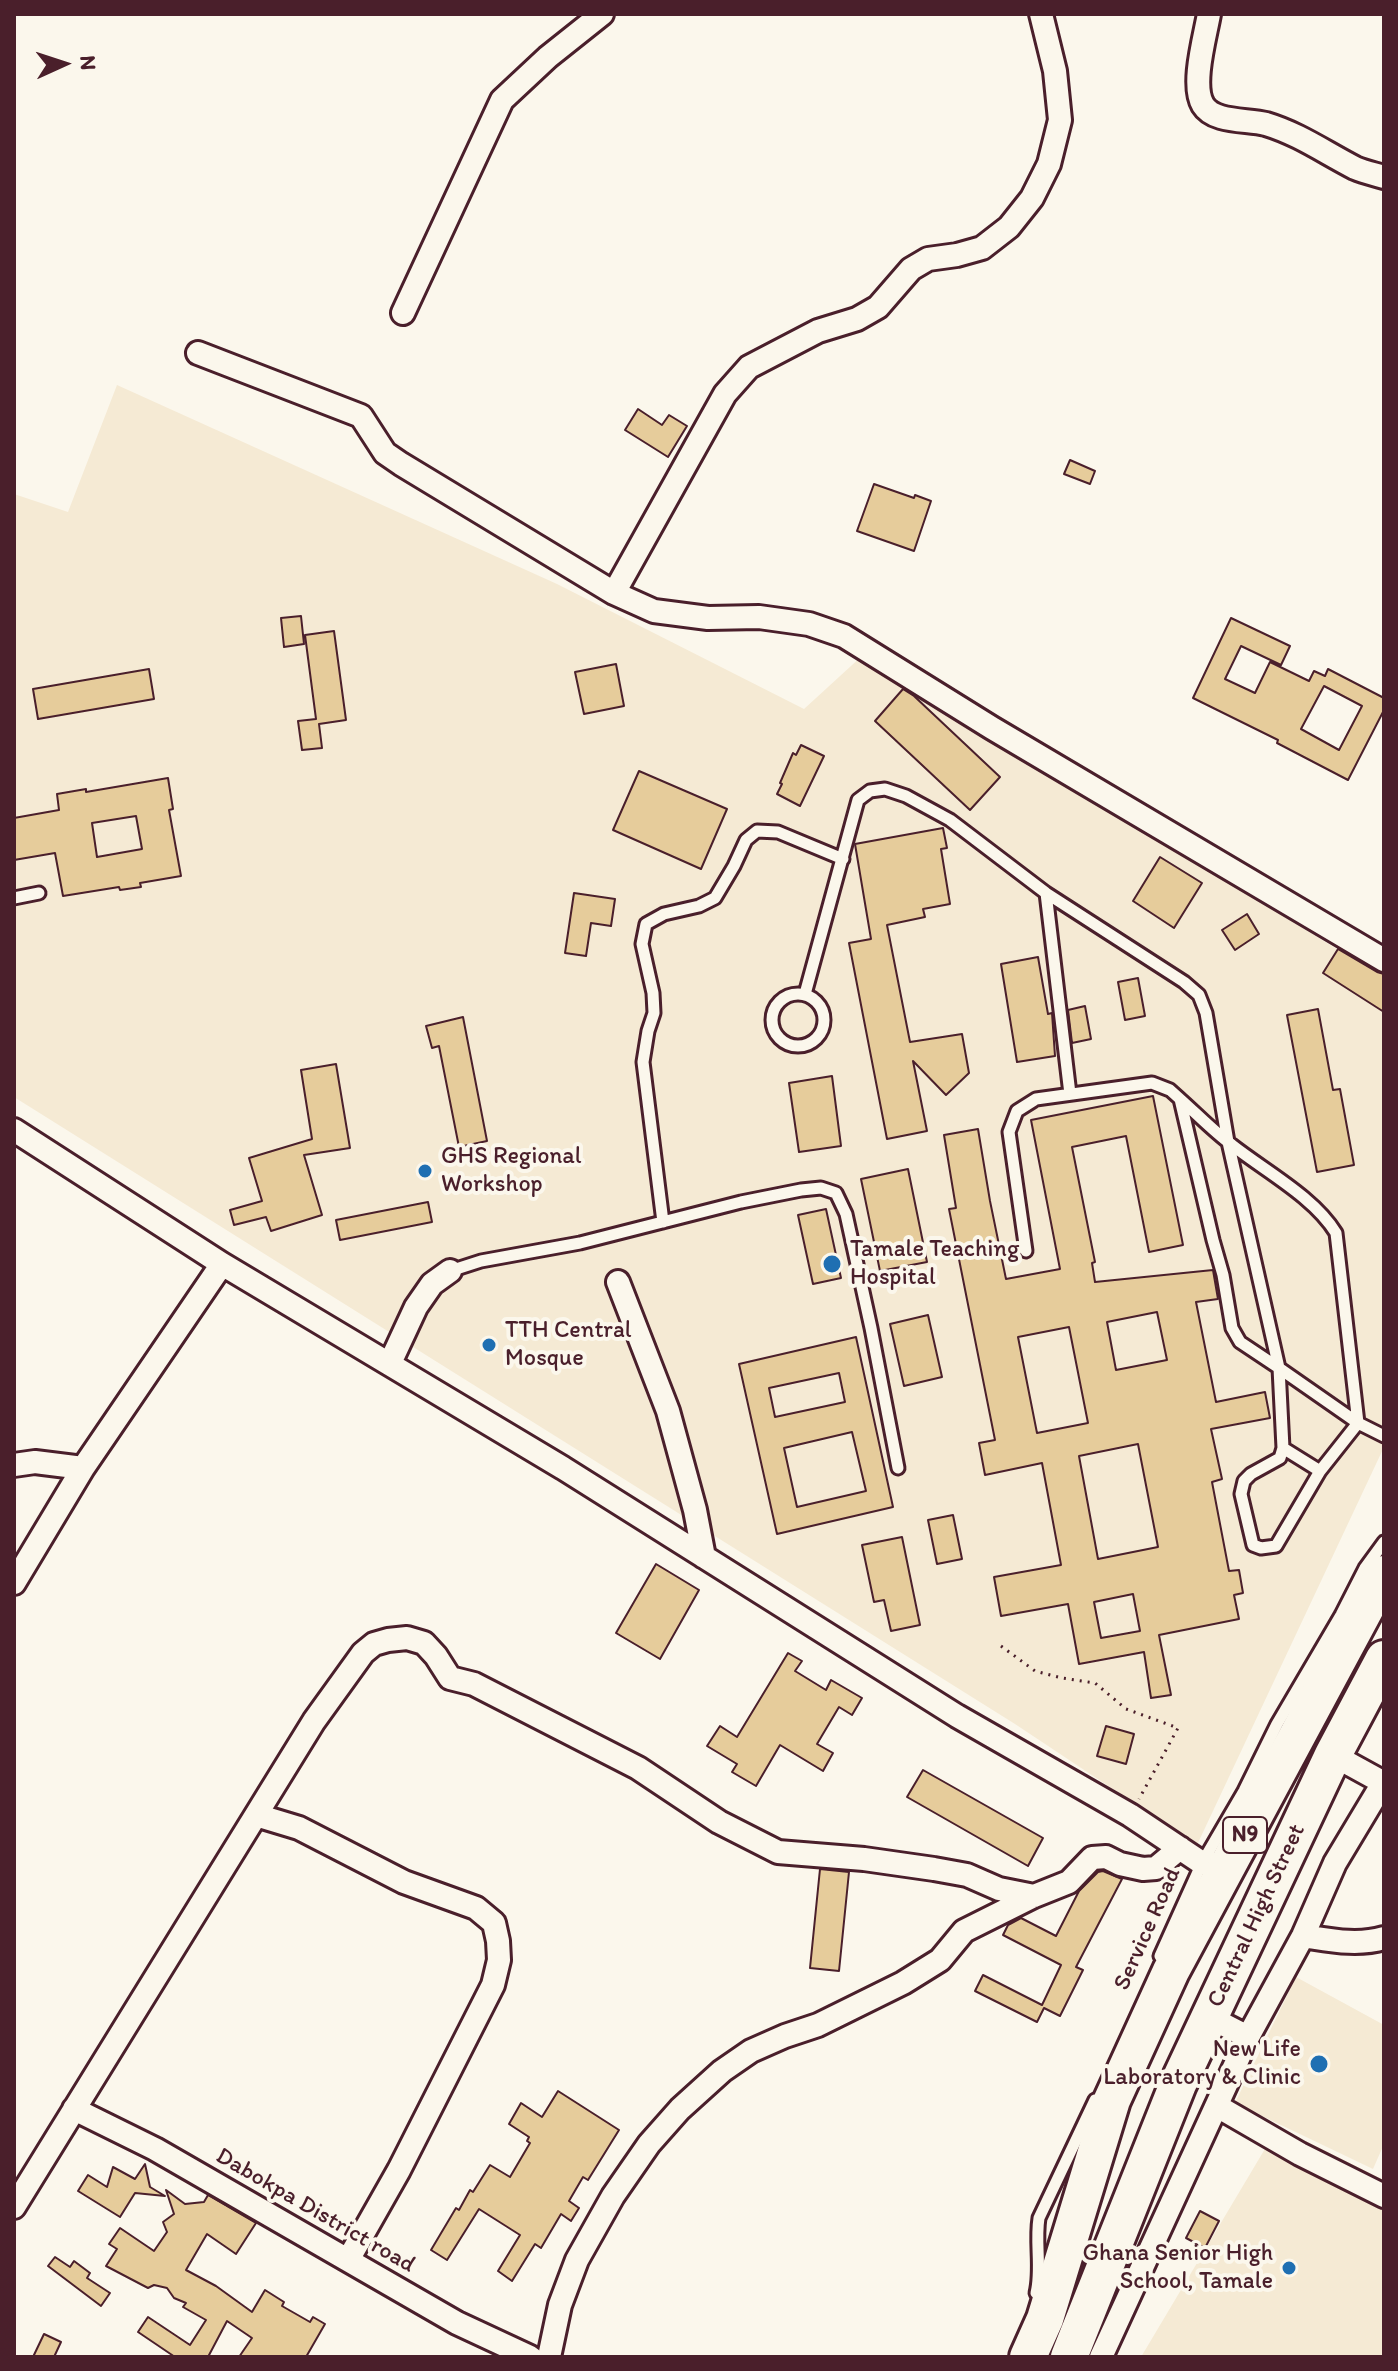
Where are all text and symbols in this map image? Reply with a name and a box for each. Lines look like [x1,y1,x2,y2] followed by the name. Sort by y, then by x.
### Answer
[24,24,104,104] north arrow
[75,55,102,71] text: N
[441,1143,582,1199] place label: GHS Regional Workshop
[416,1162,434,1180] marker: GHS Regional Workshop
[850,1236,1019,1292] place label: Tamale Teaching Hospital
[821,1253,843,1275] marker: Tamale Teaching Hospital
[505,1317,631,1373] place label: TTH Central Mosque
[480,1336,498,1354] marker: TTH Central Mosque
[1223,1817,1267,1853] road number: N9
[1202,1820,1312,2012] street label: Central High Street
[1108,1863,1188,1995] street label: Service Road
[1103,2036,1301,2092] place label: New Life Laboratory & Clinic
[1308,2053,1330,2075] marker: New Life Laboratory & Clinic
[210,2142,420,2280] street label: Dabokpa District road
[1082,2240,1273,2296] place label: Ghana Senior High School, Tamale
[1280,2259,1298,2277] marker: Ghana Senior High School, Tamale

